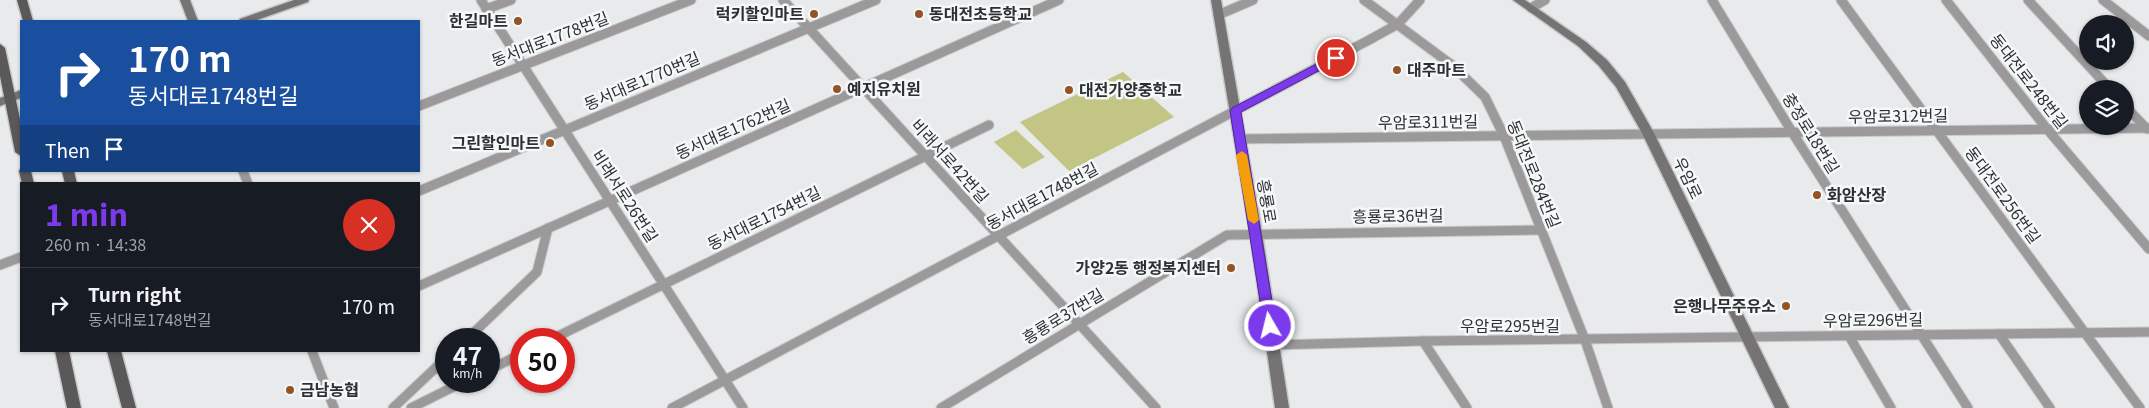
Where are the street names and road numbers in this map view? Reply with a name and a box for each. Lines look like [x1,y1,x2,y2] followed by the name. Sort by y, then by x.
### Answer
[488,5,612,71] street label: 동서대로1778번길
[1985,28,2075,133] street label: 동대전로248번길
[580,45,703,115] street label: 동서대로1770번길
[1777,87,1846,178] street label: 충정로18번길
[671,92,794,164] street label: 동서대로1762번길
[1848,102,1948,128] street label: 우암로312번길
[1378,108,1478,134] street label: 우암로311번길
[906,113,995,208] street label: 비래서로42번길
[1502,116,1568,231] street label: 동대전로284번길
[1960,141,2047,248] street label: 동대전로256번길
[587,144,665,246] street label: 비래서로26번길
[1668,152,1709,203] street label: 우암로
[981,155,1102,235] street label: 동서대로1748번길
[1252,177,1284,225] street label: 흥룡로
[703,179,824,255] street label: 동서대로1754번길
[1352,202,1444,228] street label: 흥룡로36번길
[1017,281,1108,349] street label: 흥룡로37번길
[1823,306,1923,332] street label: 우암로296번길
[1460,313,1560,337] street label: 우암로295번길

